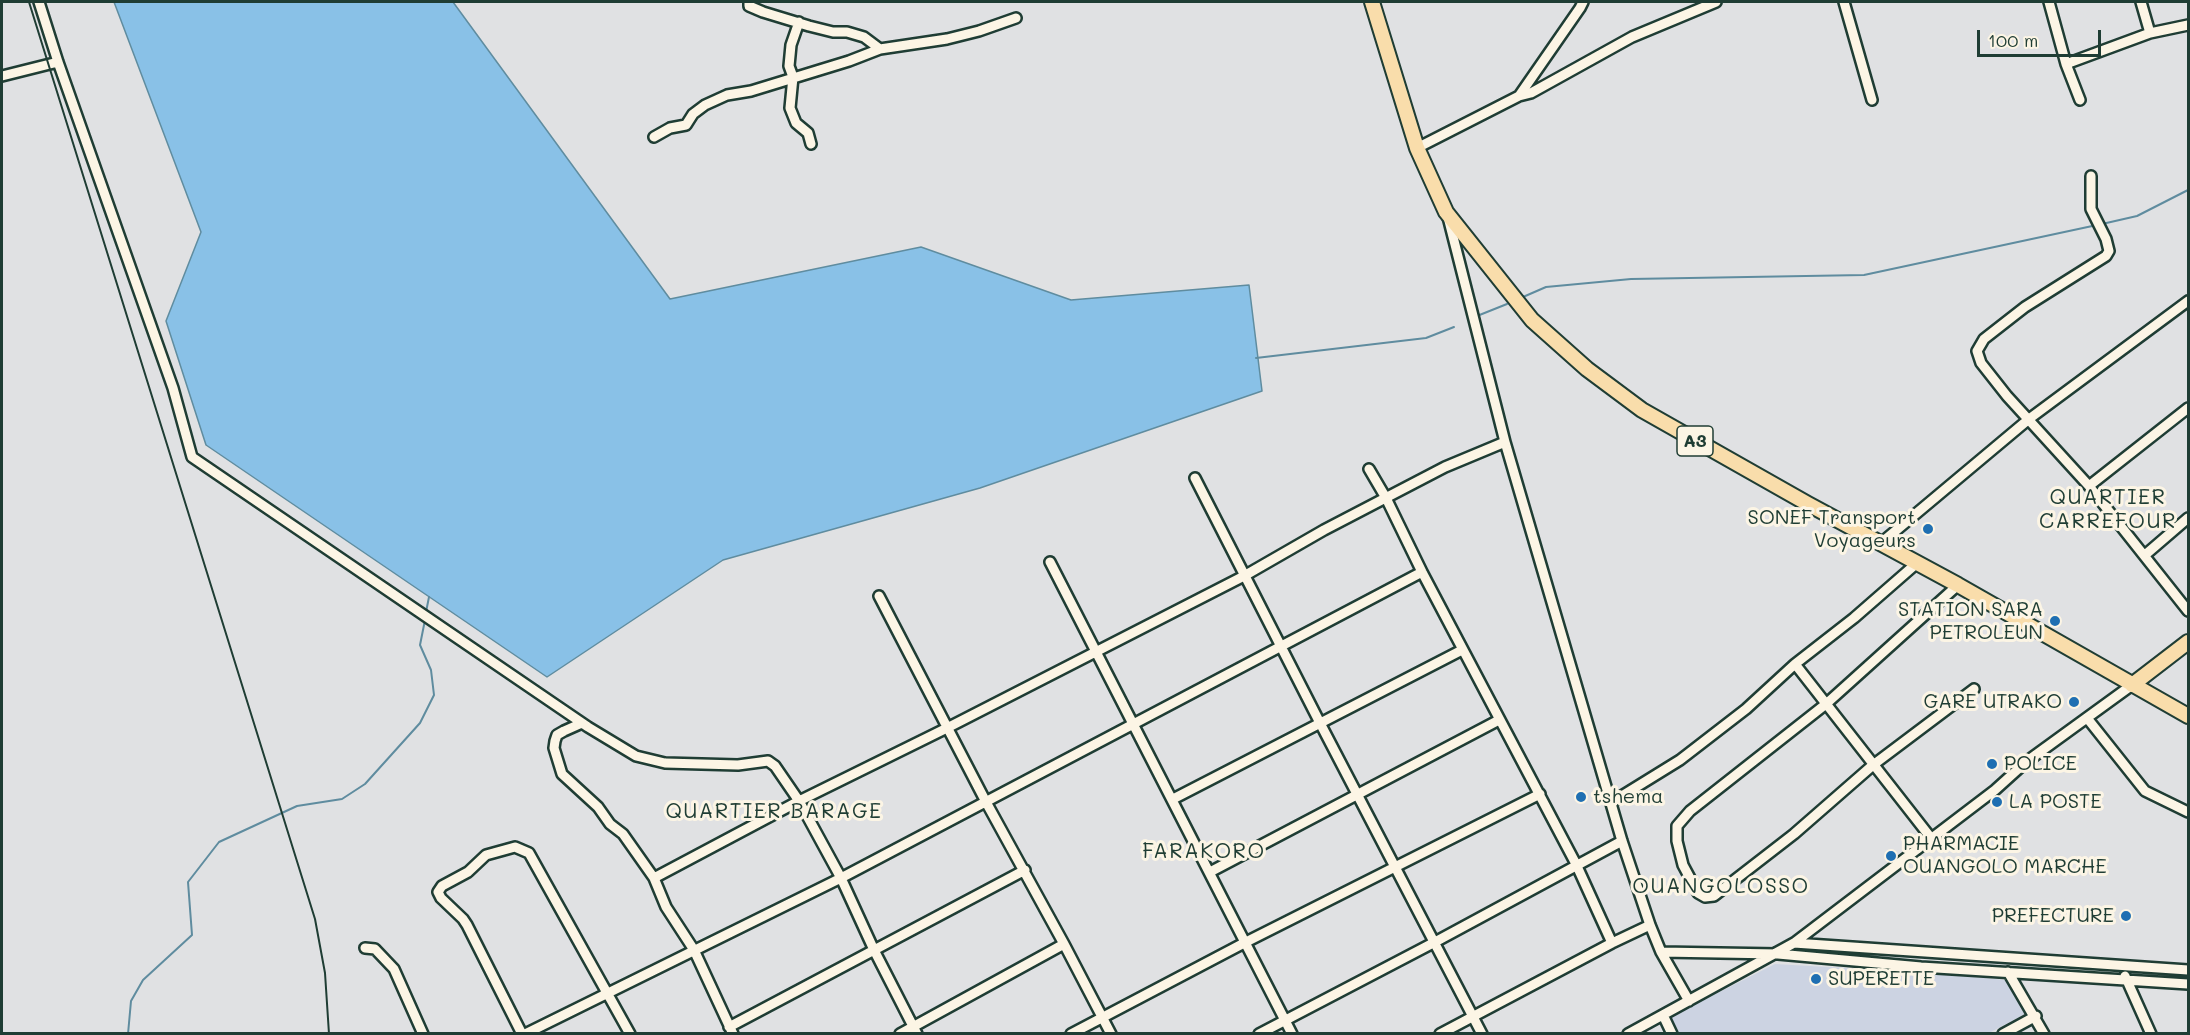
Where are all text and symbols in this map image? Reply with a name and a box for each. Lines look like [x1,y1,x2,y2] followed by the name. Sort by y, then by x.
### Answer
[1980,18,2104,56] scale bar
[1988,28,2038,52] text: 100 m
[1677,426,1713,456] road number: A3
[2039,485,2177,535] district label: QUARTIER CARREFOUR
[1748,506,1916,553] place label: SONEF Transport Voyageurs
[1921,522,1935,536] marker: SONEF Transport Voyageurs
[1898,598,2043,645] place label: STATION SARA PETROLEUN
[2048,614,2062,628] marker: STATION SARA PETROLEUN
[1924,690,2062,714] place label: GARE UTRAKO
[2067,695,2081,709] marker: GARE UTRAKO
[2004,752,2077,776] place label: POLICE
[1985,757,1999,771] marker: POLICE
[1593,785,1664,809] place label: tshema
[1574,790,1588,804] marker: tshema
[2009,790,2102,814] place label: LA POSTE
[1990,795,2004,809] marker: LA POSTE
[665,799,883,825] district label: QUARTIER BARAGE
[1903,832,2107,879] place label: PHARMACIE OUANGOLO MARCHE
[1142,839,1266,865] district label: FARAKORO
[1884,849,1898,863] marker: PHARMACIE OUANGOLO MARCHE
[1632,874,1810,900] district label: OUANGOLOSSO
[1992,904,2114,928] place label: PREFECTURE
[2119,909,2133,923] marker: PREFECTURE
[1828,967,1934,991] place label: SUPERETTE
[1809,972,1823,986] marker: SUPERETTE

